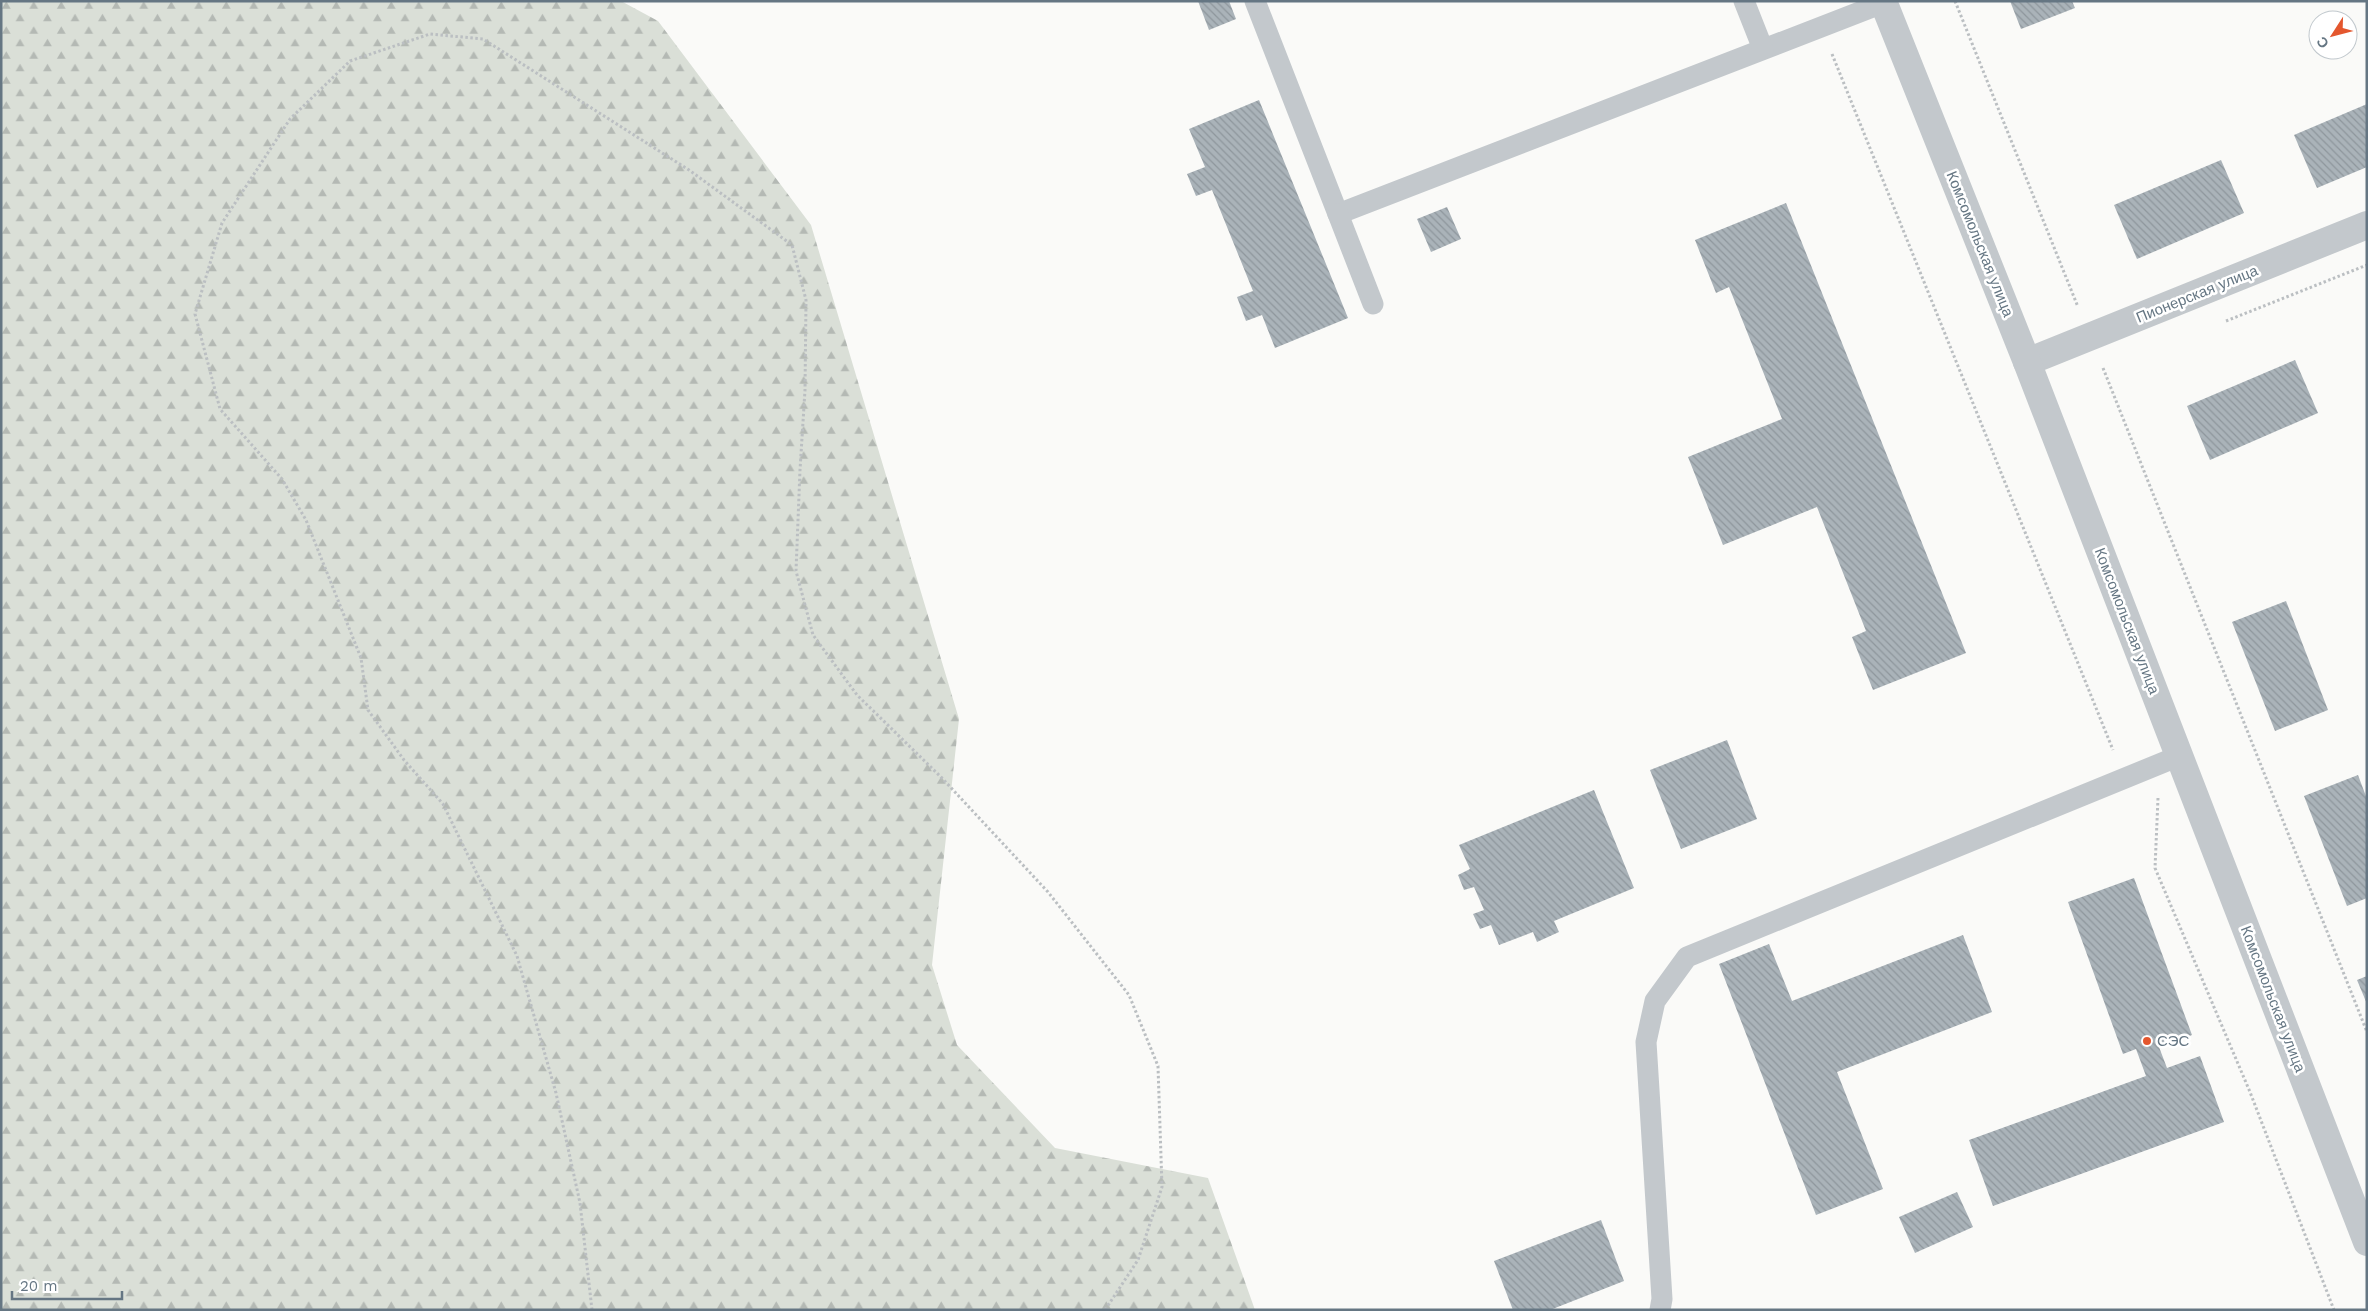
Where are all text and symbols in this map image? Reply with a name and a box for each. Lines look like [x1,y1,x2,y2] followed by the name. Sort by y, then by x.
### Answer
[2308,10,2358,60] north arrow
[2313,34,2332,51] text: С
[1943,169,2018,320] street label: Комсомольская улица
[2134,261,2261,327] street label: Пионерская улица
[2091,545,2163,697] street label: Комсомольская улица
[2237,923,2309,1075] street label: Комсомольская улица
[2157,1032,2189,1050] place label: СЭС
[2141,1035,2153,1047] marker: СЭС
[12,1268,122,1300] scale bar
[20,1277,58,1295] text: 20 m

